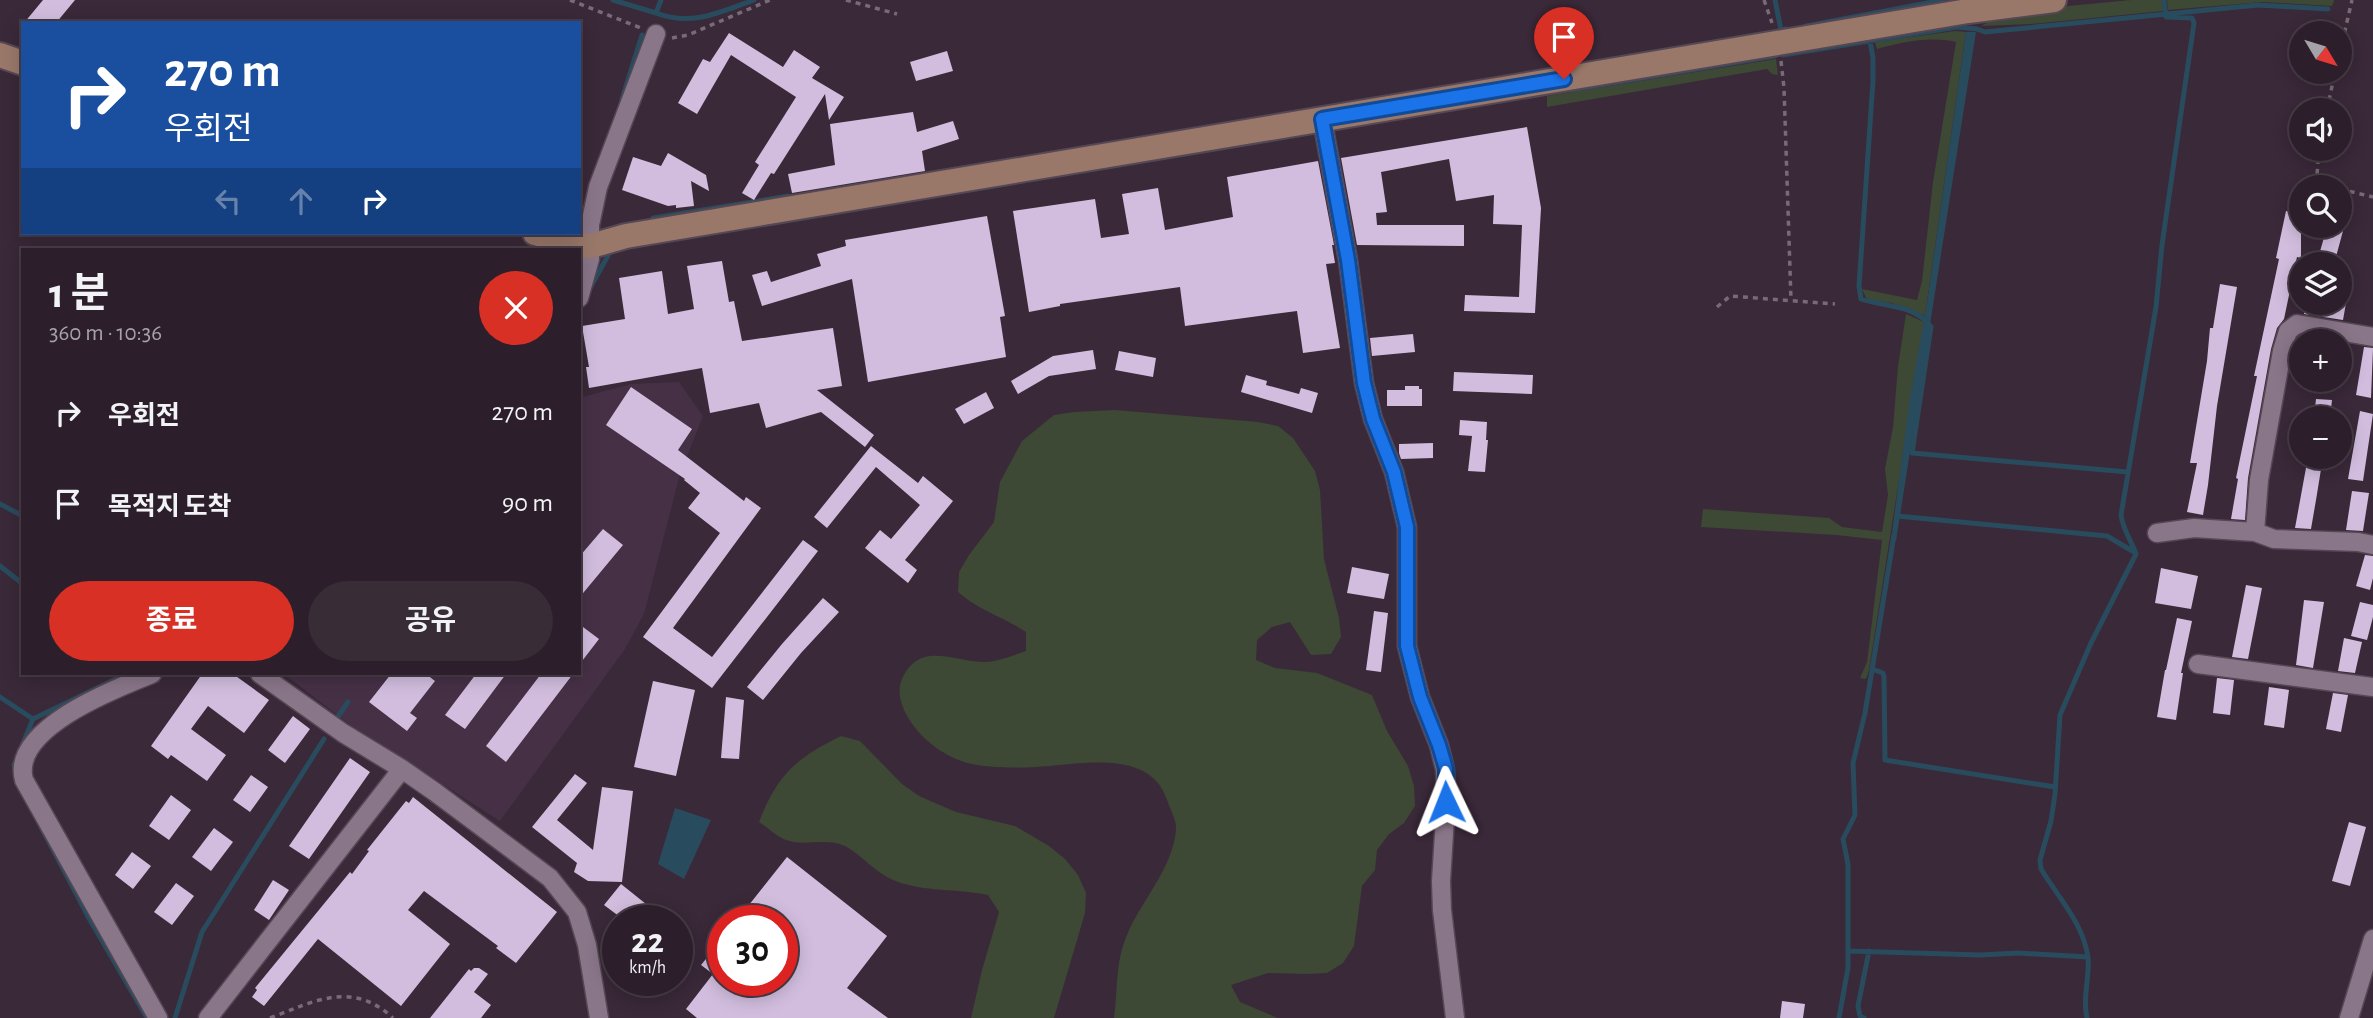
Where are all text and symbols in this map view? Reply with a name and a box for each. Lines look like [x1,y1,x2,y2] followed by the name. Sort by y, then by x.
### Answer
[1534,7,1594,79] pin
[1545,18,1583,56] icon: arrive
[2289,21,2352,84] north arrow
[2289,21,2352,469] map controls
[164,47,281,96] text: 270 m
[49,49,140,140] icon: right
[2289,98,2352,161] button: sound
[164,113,252,145] text: 우회전
[2289,175,2352,238] button: search
[209,182,247,220] icon: left
[282,182,320,220] icon: ahead
[355,182,393,220] icon: right
[2289,252,2352,315] button: layers
[479,271,553,345] button: close
[49,273,109,315] text: 1 분
[49,322,162,345] text: 360 m · 10:36
[2289,329,2352,392] button: +
[49,394,87,432] icon: right
[492,399,553,425] text: 270 m
[108,403,180,429] text: 우회전
[2289,406,2352,469] button: −
[49,485,87,523] icon: arrive
[502,490,553,516] text: 90 m
[108,494,232,520] text: 목적지 도착
[49,581,294,661] button: 종료
[308,581,553,661] button: 공유
[1409,765,1483,839] position arrow
[707,905,798,996] speed limit sign: 30
[631,924,664,959] text: 22
[629,959,666,977] text: km/h

